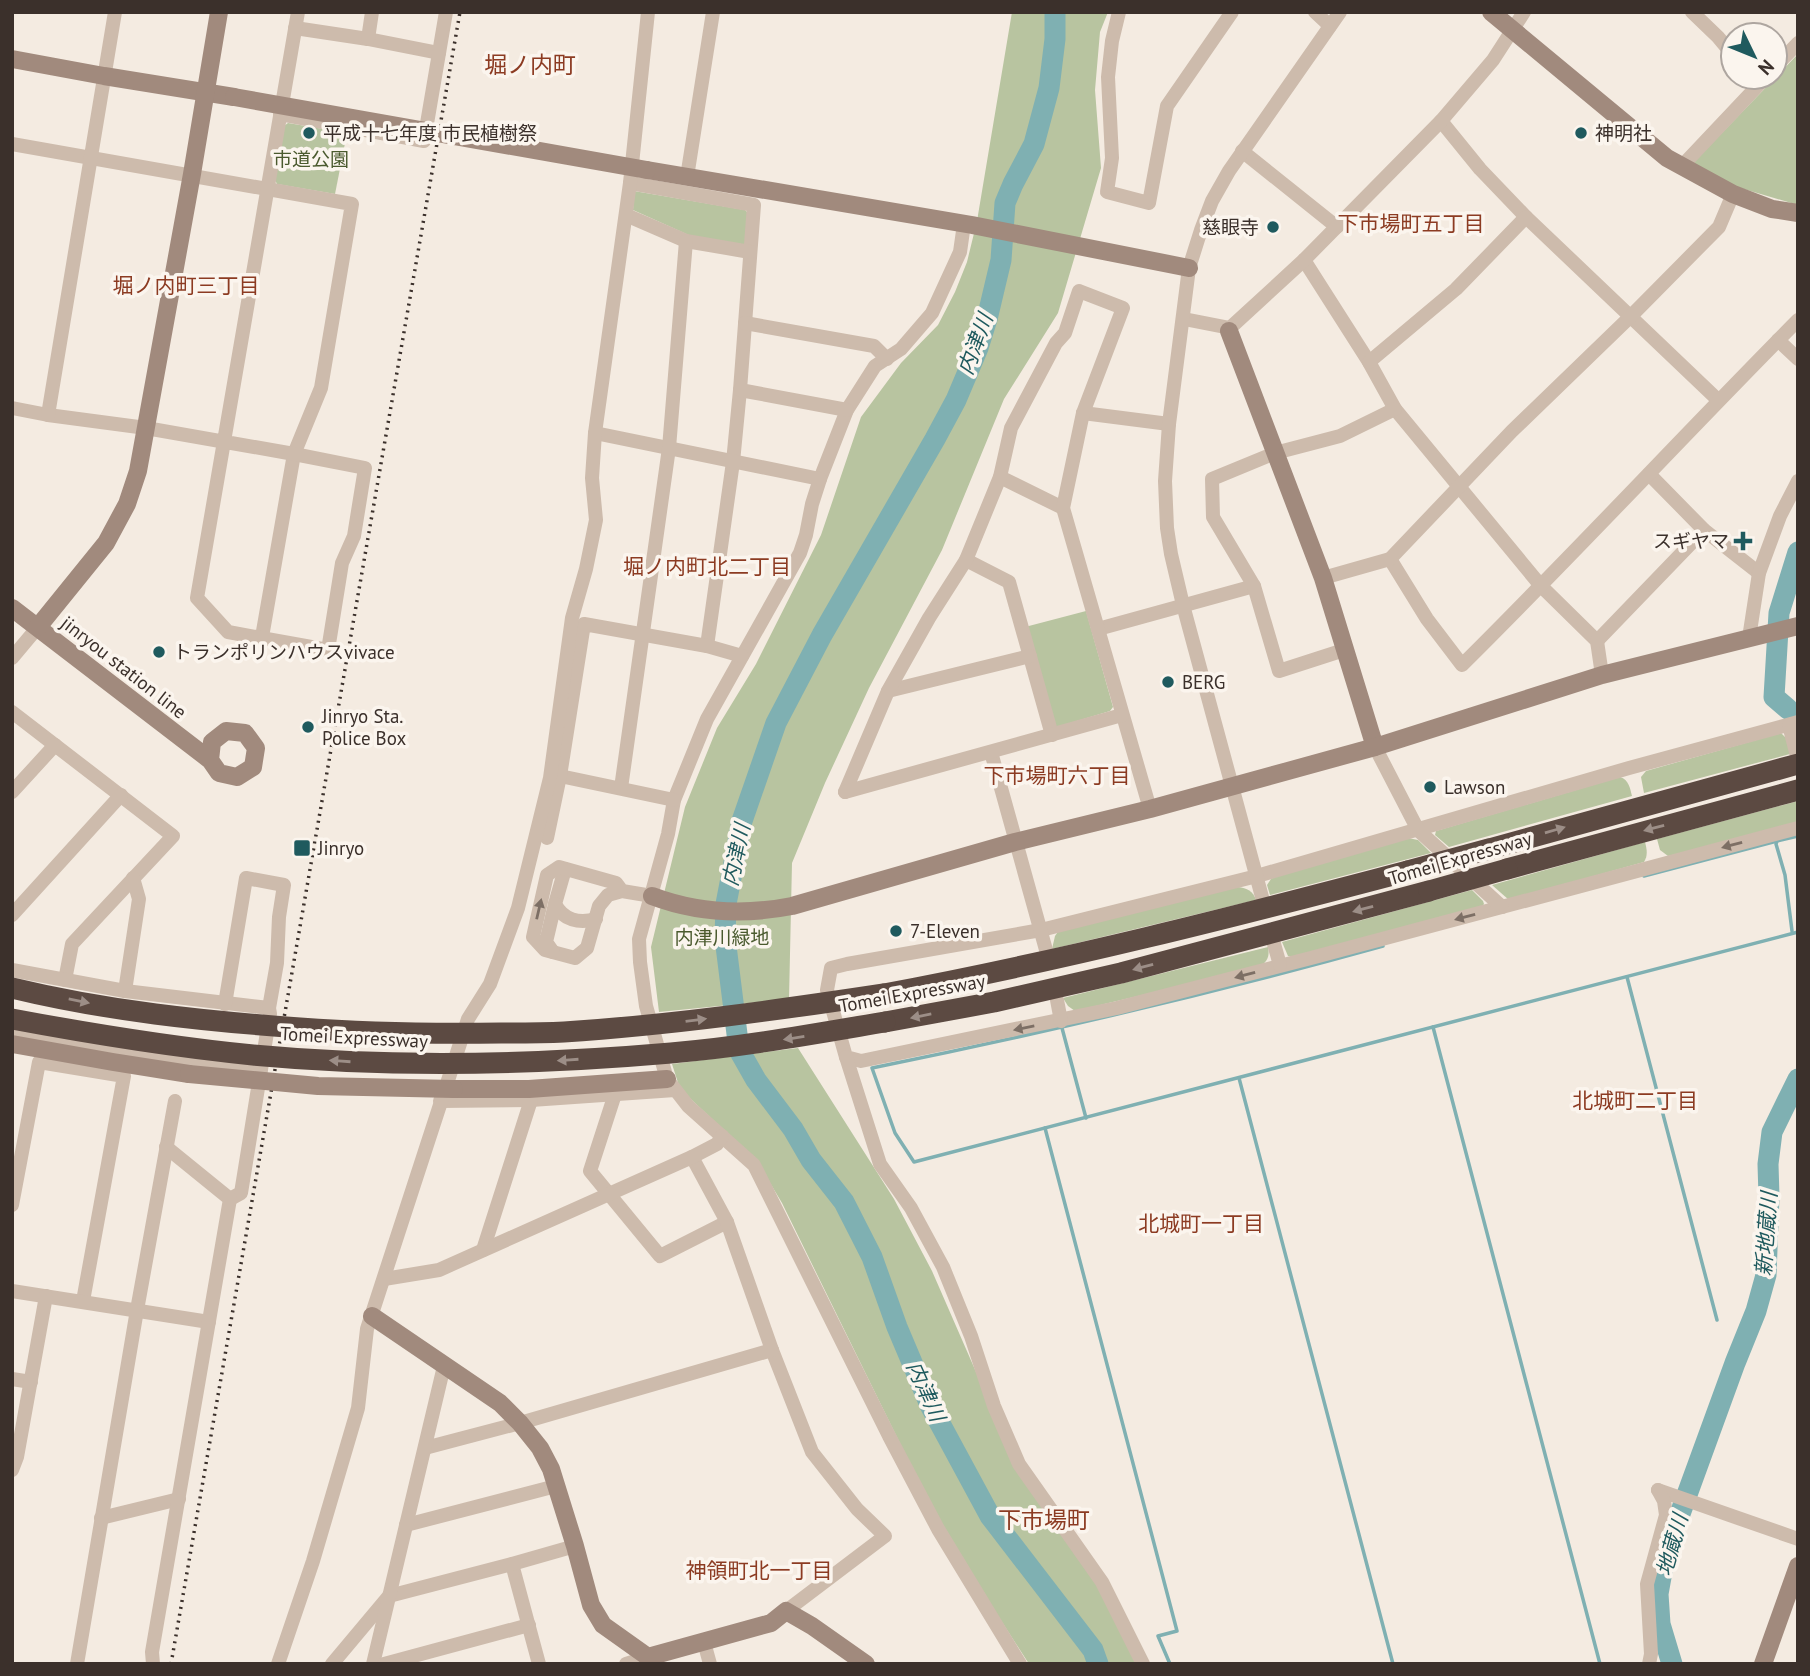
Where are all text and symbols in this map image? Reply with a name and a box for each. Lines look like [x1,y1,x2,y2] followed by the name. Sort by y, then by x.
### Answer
[1719,21,1789,91] north arrow
[484,50,576,79] district label: 堀ノ内町
[1753,55,1779,80] text: N
[323,121,537,145] place label: 平成十七年度 市民植樹祭
[1595,121,1652,145] place label: 神明社
[301,125,317,141] marker: 平成十七年度 市民植樹祭
[1573,125,1589,141] marker: 神明社
[273,147,349,171] park label: 市道公園
[1338,210,1485,237] district label: 下市場町五丁目
[1202,215,1259,239] place label: 慈眼寺
[1265,219,1281,235] marker: 慈眼寺
[113,272,260,299] district label: 堀ノ内町三丁目
[952,308,999,378] water label: 内津川
[1653,529,1729,553] place label: スギヤマ
[1735,533,1751,549] marker: スギヤマ
[623,553,791,580] district label: 堀ノ内町北二丁目
[56,610,192,724] street label: jinryou station line
[173,640,395,664] place label: トランポリンハウスvivace
[151,644,167,660] marker: トランポリンハウスvivace
[1182,670,1225,694] place label: BERG
[1160,674,1176,690] marker: BERG
[321,704,406,750] place label: Jinryo Sta. Police Box
[300,719,316,735] marker: Jinryo Sta. Police Box
[984,762,1131,789] district label: 下市場町六丁目
[1444,775,1505,799] place label: Lawson
[1422,779,1438,795] marker: Lawson
[716,819,756,889] water label: 内津川
[1643,824,1664,834] one-way arrow
[1545,825,1566,835] one-way arrow
[1385,826,1535,890] street label: Tomei Expressway
[317,836,364,860] place label: Jinryo
[292,838,312,858] marker: Jinryo
[1721,840,1743,851] one-way arrow
[534,898,545,920] one-way arrow
[1353,904,1374,914] one-way arrow
[1454,912,1476,923] one-way arrow
[910,919,980,943] place label: 7-Eleven
[888,923,904,939] marker: 7-Eleven
[674,925,770,949] park label: 内津川緑地
[1132,962,1154,973] one-way arrow
[837,968,987,1018] street label: Tomei Expressway
[1234,970,1255,980] one-way arrow
[68,996,90,1007] one-way arrow
[910,1010,932,1021] one-way arrow
[685,1014,707,1025] one-way arrow
[279,1021,429,1053] street label: Tomei Expressway
[1013,1023,1035,1034] one-way arrow
[783,1033,805,1044] one-way arrow
[329,1055,351,1066] one-way arrow
[556,1055,578,1066] one-way arrow
[1572,1087,1698,1114] district label: 北城町二丁目
[1750,1189,1783,1277] water label: 新地蔵川
[1138,1210,1264,1237] district label: 北城町一丁目
[901,1357,952,1427] water label: 内津川
[998,1505,1090,1534] district label: 下市場町
[1650,1509,1694,1579] water label: 地蔵川
[686,1557,833,1584] district label: 神領町北一丁目

